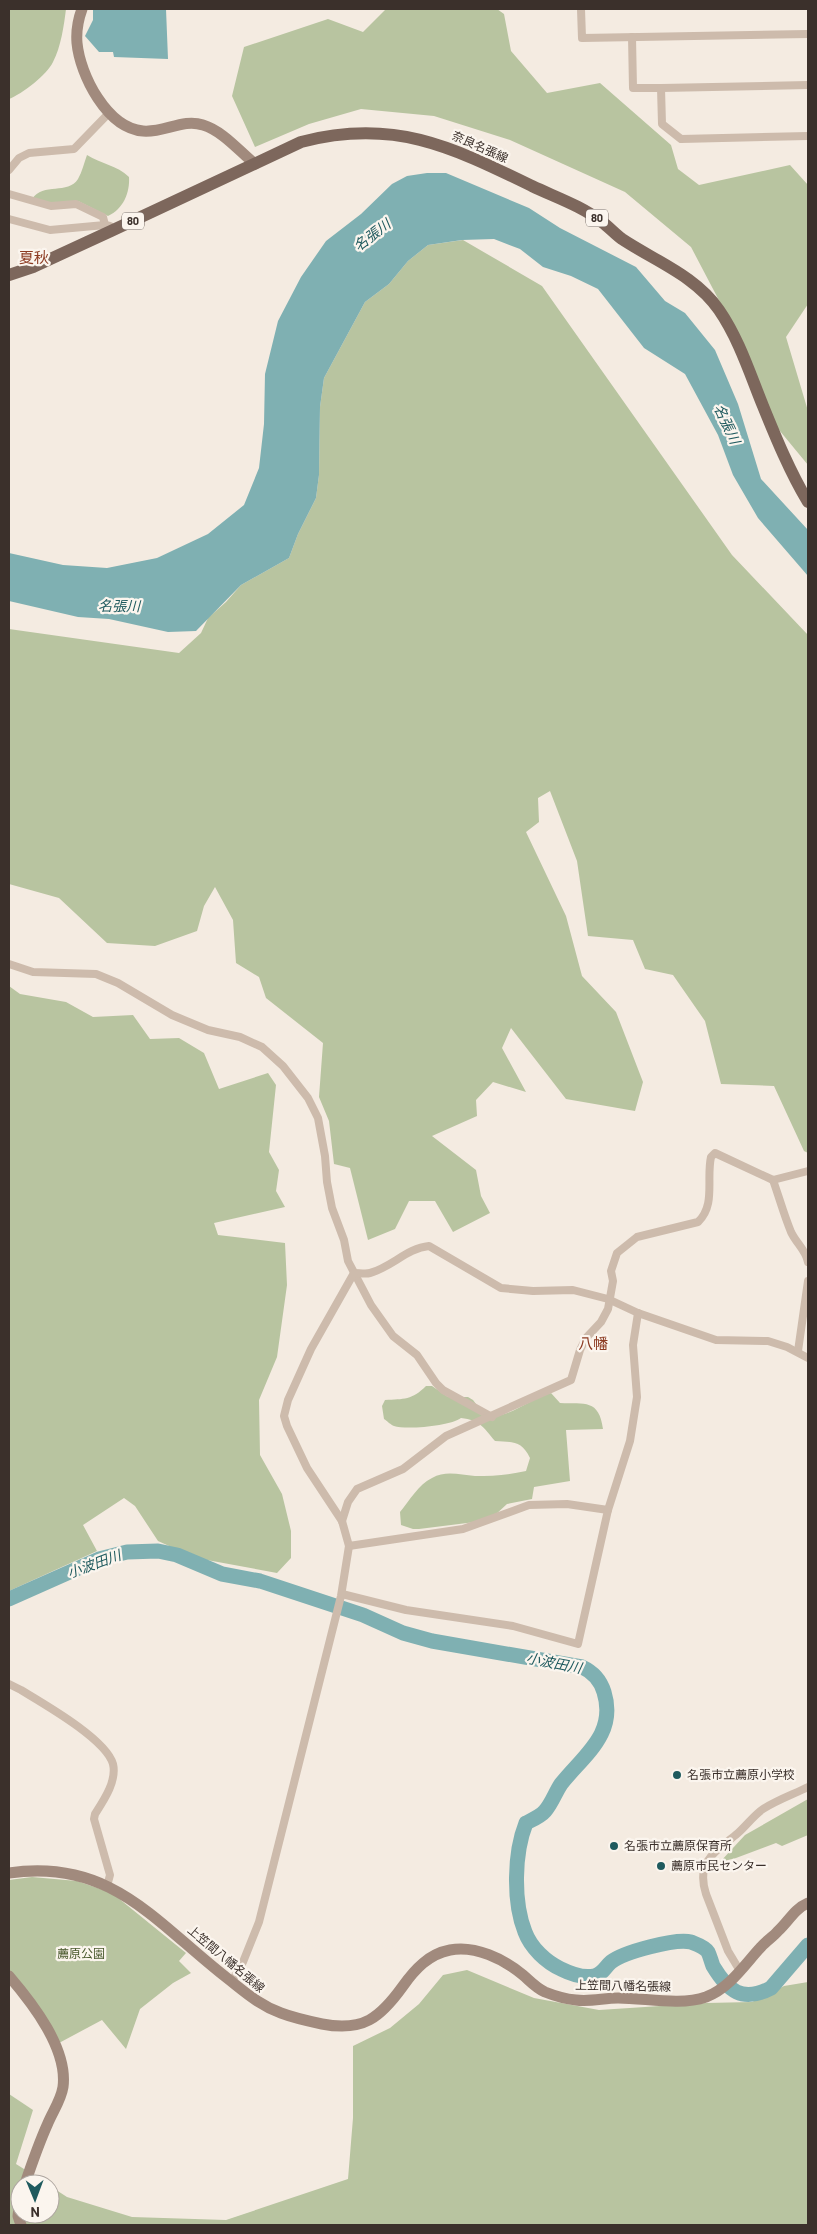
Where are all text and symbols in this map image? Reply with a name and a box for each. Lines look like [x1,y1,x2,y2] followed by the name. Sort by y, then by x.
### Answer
[450,127,511,165] street label: 奈良名張線
[586,210,608,227] road number: 80
[122,212,144,230] road number: 80
[350,214,395,254] water label: 名張川
[19,248,49,266] district label: 夏秋
[711,401,745,448] water label: 名張川
[98,597,142,614] water label: 名張川
[578,1334,608,1352] district label: 八幡
[65,1545,125,1581] water label: 小波田川
[525,1649,585,1677] water label: 小波田川
[687,1767,795,1781] place label: 名張市立薦原小学校
[671,1769,683,1781] marker: 名張市立薦原小学校
[624,1838,732,1852] place label: 名張市立薦原保育所
[608,1840,620,1852] marker: 名張市立薦原保育所
[671,1858,767,1872] place label: 薦原市民センター
[655,1860,667,1872] marker: 薦原市民センター
[185,1922,268,1994] street label: 上笠間八幡名張線
[57,1946,105,1960] park label: 薦原公園
[575,1977,671,1993] street label: 上笠間八幡名張線
[10,2174,60,2224] north arrow
[30,2204,40,2221] text: N

